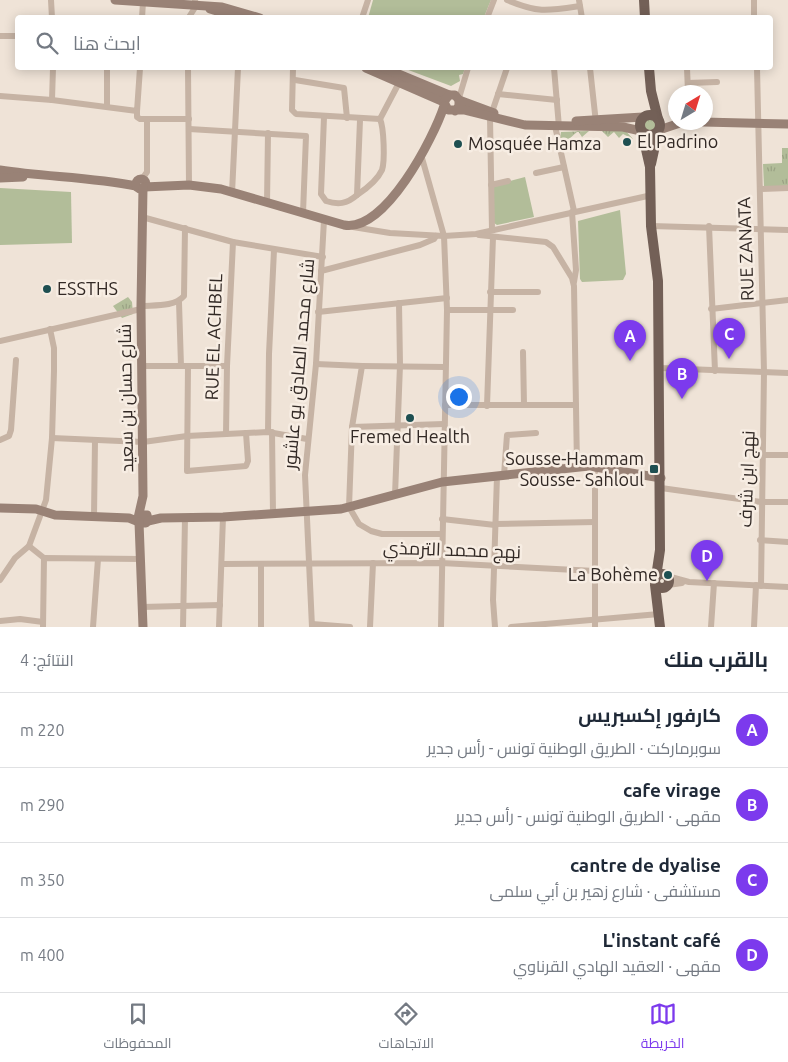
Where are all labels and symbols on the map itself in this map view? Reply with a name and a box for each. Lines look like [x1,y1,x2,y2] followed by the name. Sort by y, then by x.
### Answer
[668,85,713,130] north arrow
[637,131,718,151] place label: El Padrino
[468,133,602,153] place label: Mosquée Hamza
[621,136,633,148] marker: El Padrino
[452,138,464,150] marker: Mosquée Hamza
[733,196,757,301] street label: RUE ZANATA
[279,258,320,471] street label: شارع محمد الصادق بو عاشور
[201,273,225,401] street label: RUE EL ACHBEL
[57,278,118,298] place label: ESSTHS
[41,283,53,295] marker: ESSTHS
[713,318,745,359] pin: C
[614,320,646,361] pin: A
[114,323,139,473] street label: شارع حسان بن سعيد
[666,358,698,399] pin: B
[446,384,472,410] your location
[404,412,416,424] marker: Fremed Health
[350,426,470,446] place label: Fremed Health
[734,430,761,528] street label: نهج ابن شرف
[505,448,644,489] place label: Sousse-Hammam Sousse- Sahloul
[648,463,660,475] marker: Sousse-Hammam Sousse- Sahloul
[382,537,521,566] street label: نهج محمد الترمذي
[691,540,723,581] pin: D
[568,564,658,584] place label: La Bohème
[662,569,674,581] marker: La Bohème

